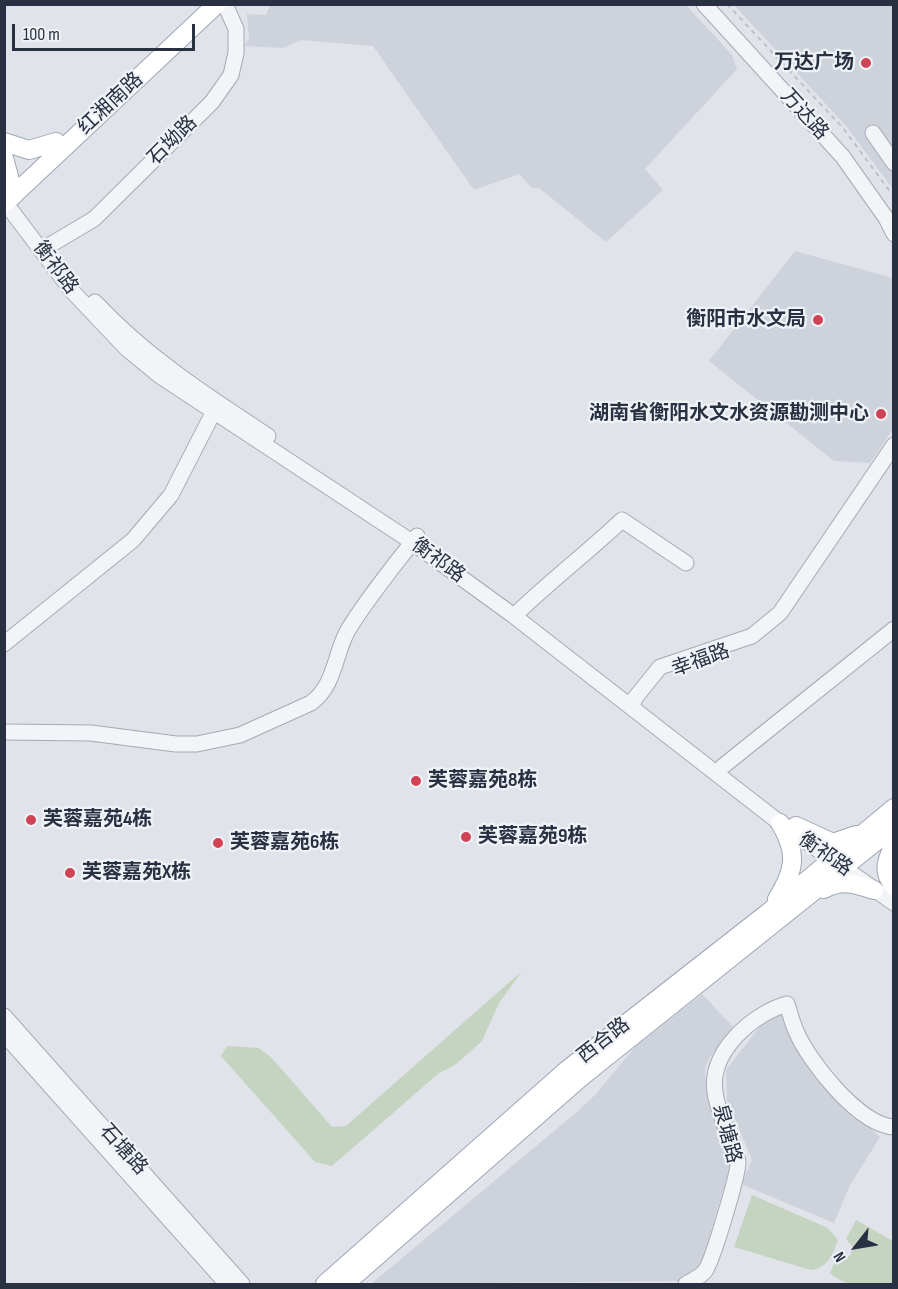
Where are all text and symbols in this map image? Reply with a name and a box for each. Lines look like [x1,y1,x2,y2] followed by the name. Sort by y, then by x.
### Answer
[15,12,198,50] scale bar
[23,24,60,45] text: 100 m
[774,51,854,75] place label: 万达广场
[859,56,873,70] marker: 万达广场
[74,68,148,140] street label: 红湘南路
[775,85,833,145] street label: 万达路
[143,111,203,171] street label: 石坳路
[27,237,83,299] street label: 衡祁路
[686,308,806,332] place label: 衡阳市水文局
[811,313,825,327] marker: 衡阳市水文局
[589,402,869,426] place label: 湖南省衡阳水文水资源勘测中心
[874,407,888,421] marker: 湖南省衡阳水文水资源勘测中心
[407,534,469,588] street label: 衡祁路
[669,639,733,683] street label: 幸福路
[428,769,537,793] place label: 芙蓉嘉苑8栋
[409,774,423,788] marker: 芙蓉嘉苑8栋
[43,808,152,832] place label: 芙蓉嘉苑4栋
[24,813,38,827] marker: 芙蓉嘉苑4栋
[478,825,587,849] place label: 芙蓉嘉苑9栋
[794,828,856,882] street label: 衡祁路
[459,830,473,844] marker: 芙蓉嘉苑9栋
[230,831,339,855] place label: 芙蓉嘉苑6栋
[211,836,225,850] marker: 芙蓉嘉苑6栋
[82,861,191,885] place label: 芙蓉嘉苑X栋
[63,866,77,880] marker: 芙蓉嘉苑X栋
[573,1013,635,1069] street label: 西合路
[707,1102,745,1166] street label: 泉塘路
[94,1120,152,1180] street label: 石塘路
[826,1217,886,1277] north arrow
[830,1248,850,1265] text: N

